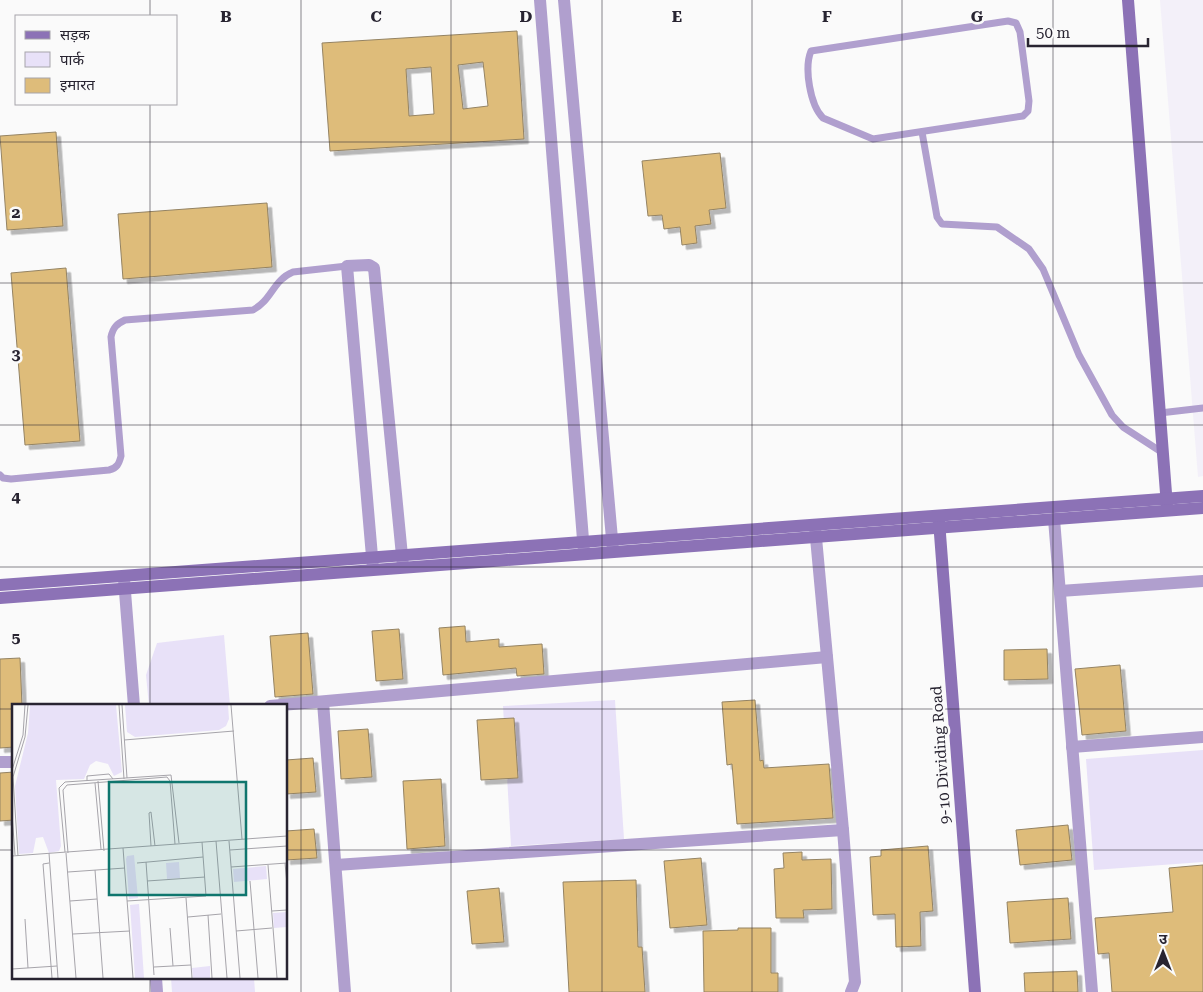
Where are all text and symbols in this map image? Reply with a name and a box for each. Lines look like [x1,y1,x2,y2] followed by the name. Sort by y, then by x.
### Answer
[220,7,232,26] text: B
[370,7,382,26] text: C
[520,7,533,26] text: D
[672,7,682,26] text: E
[822,7,832,26] text: F
[971,7,984,26] text: G
[15,15,178,105] legend
[1028,15,1148,47] scale bar
[1036,24,1071,42] text: 50 m
[60,26,90,44] text: सड़क
[60,51,84,69] text: पार्क
[60,76,95,94] text: इमारत
[12,203,21,222] text: 2
[12,345,21,364] text: 3
[12,487,21,506] text: 4
[12,628,21,647] text: 5
[927,685,955,825] street label: 9-10 Dividing Road
[12,704,288,980] inset map
[1138,927,1188,977] north arrow
[1159,931,1168,947] text: उ

